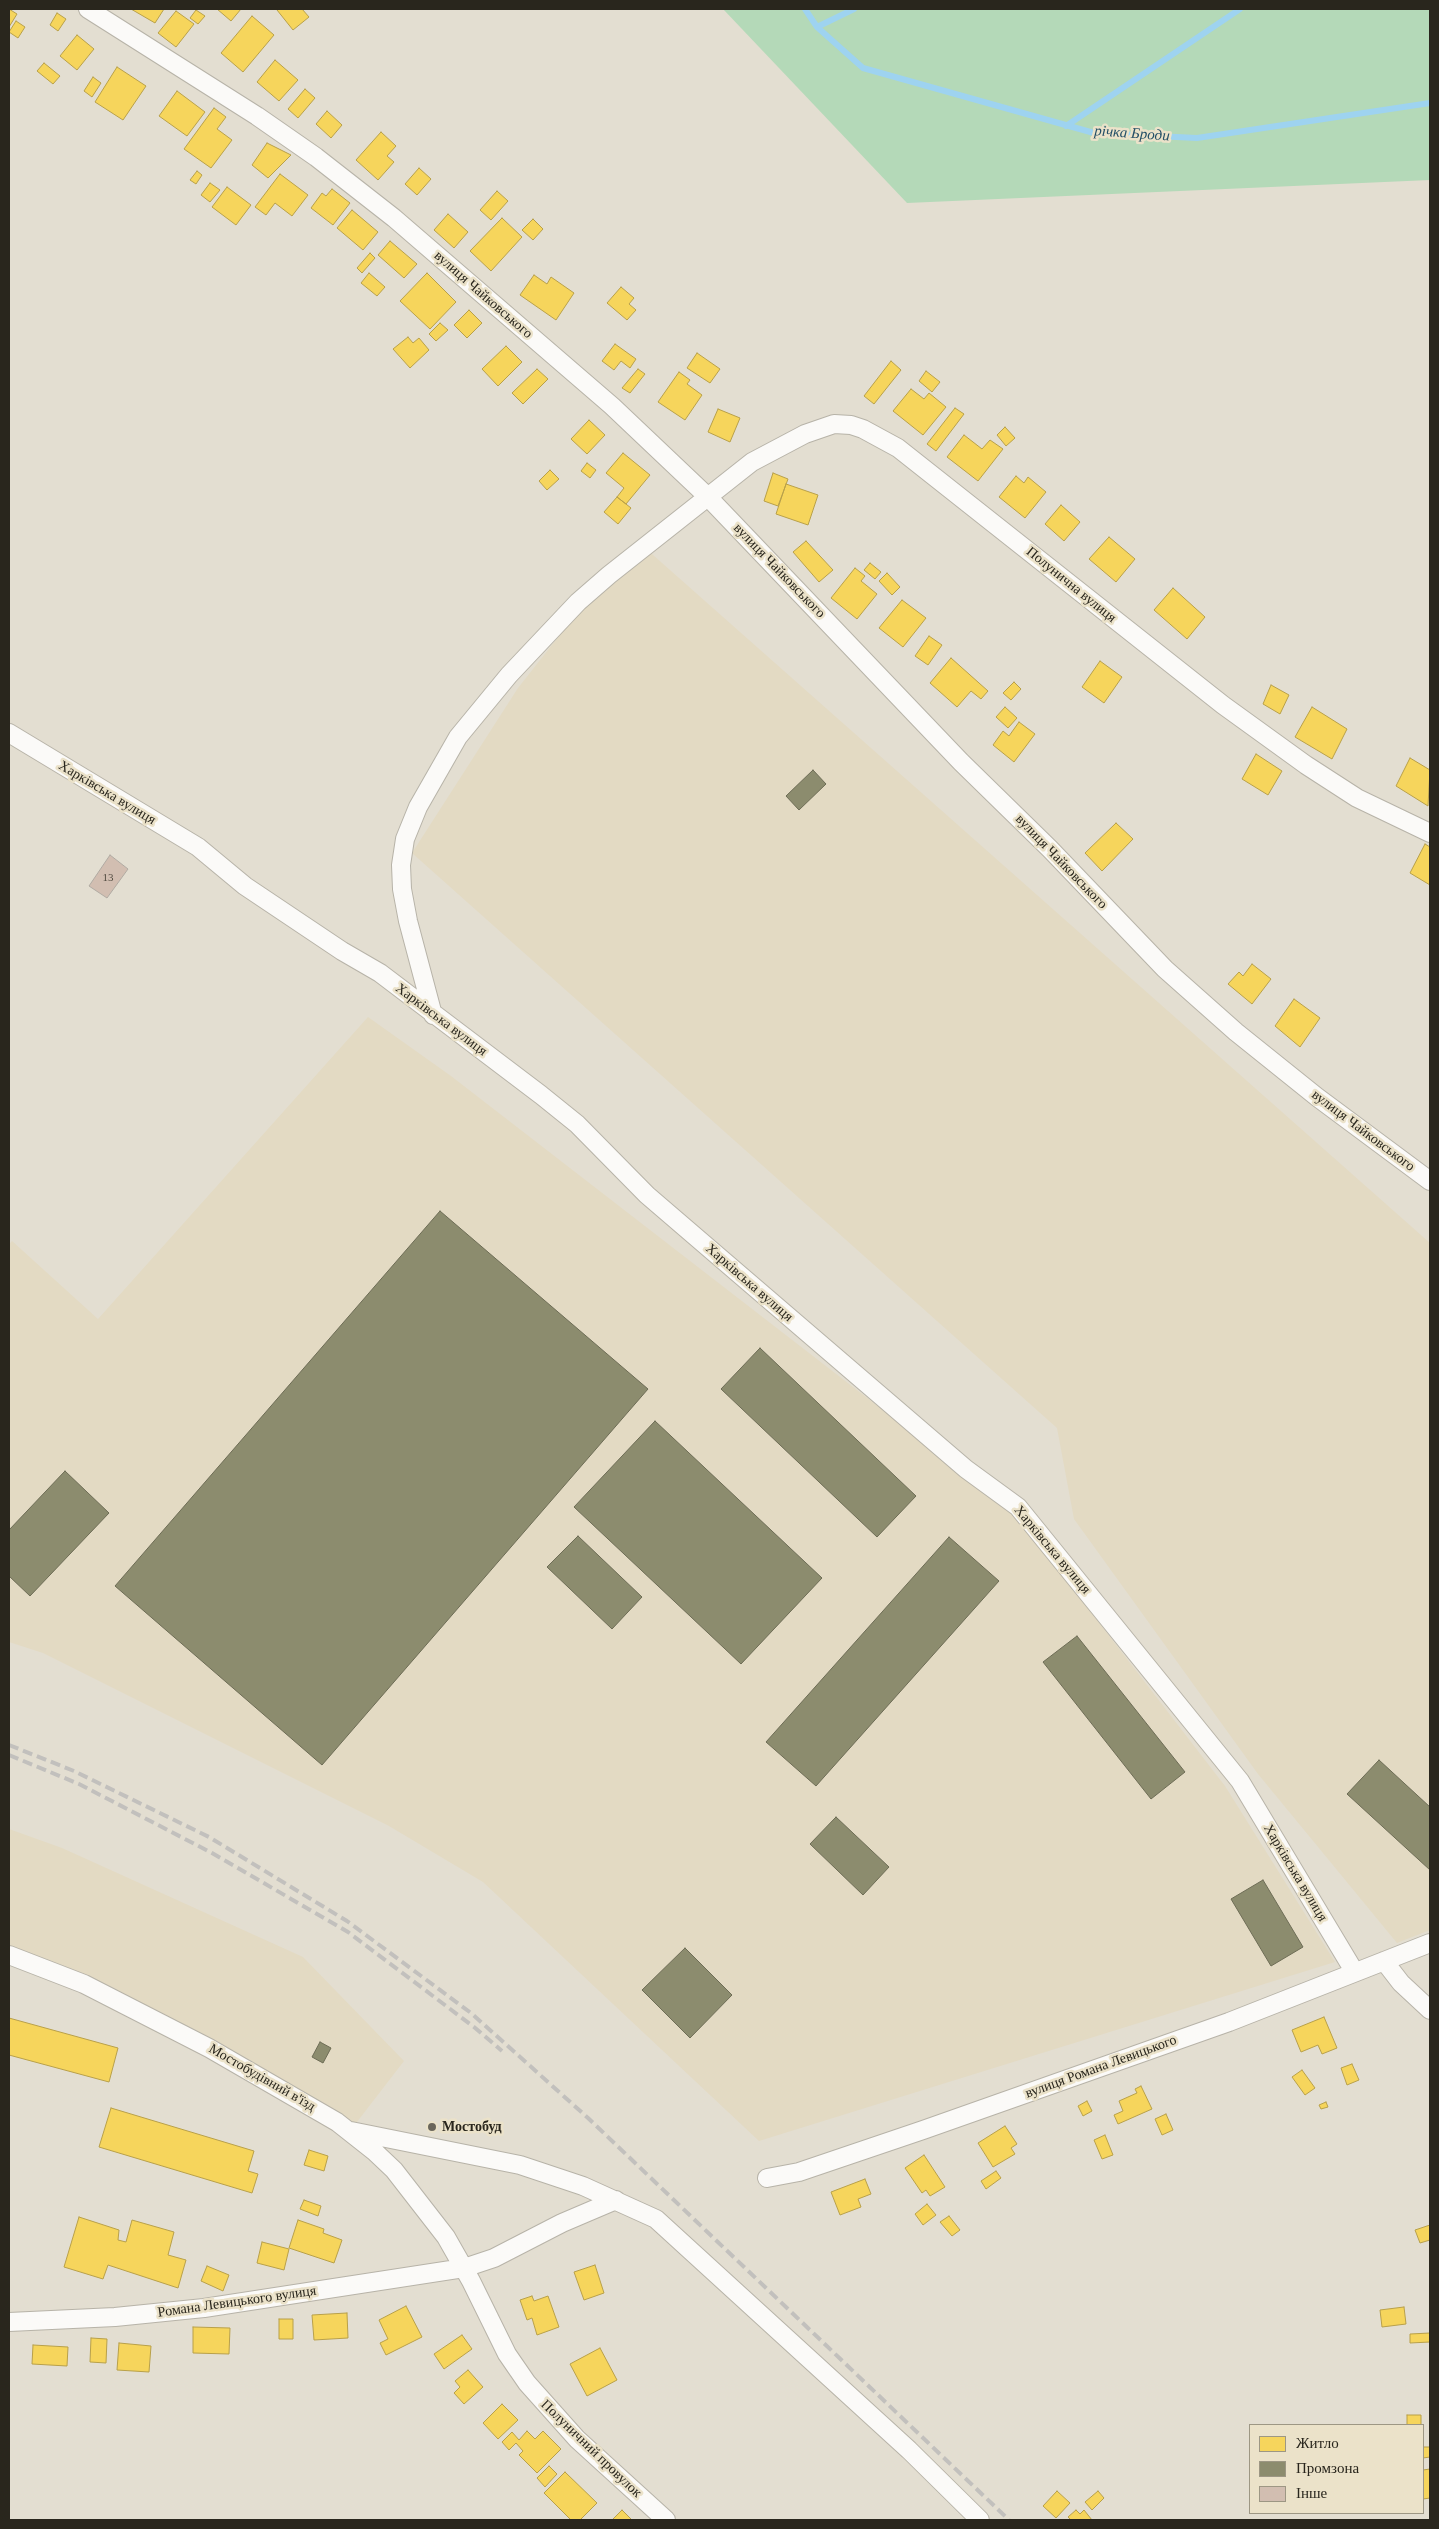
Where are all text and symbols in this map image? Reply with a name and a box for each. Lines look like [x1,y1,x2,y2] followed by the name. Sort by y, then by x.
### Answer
[1094,122,1170,146] water label: річка Броди
[430,248,536,342] street label: вулиця Чайковського
[730,520,828,622] street label: вулиця Чайковського
[1023,544,1119,626] street label: Полунична вулиця
[55,757,159,829] street label: Харківська вулиця
[1012,811,1110,913] street label: вулиця Чайковського
[102,871,114,885] house number: 13
[392,980,490,1060] street label: Харківська вулиця
[1308,1087,1418,1175] street label: вулиця Чайковського
[702,1240,796,1326] street label: Харківська вулиця
[1010,1502,1094,1598] street label: Харківська вулиця
[1259,1821,1331,1925] street label: Харківська вулиця
[1023,2032,1179,2102] street label: вулиця Романа Левицького
[206,2041,318,2115] street label: Мостобудівний в'їзд
[442,2119,502,2135] place label: Мостобуд
[426,2121,438,2133] marker: Мостобуд
[157,2283,317,2321] street label: Романа Левицького вулиця
[537,2397,645,2501] street label: Полуничний провулок
[1249,2424,1424,2514] legend
[1296,2435,1339,2451] text: Житло
[1296,2460,1359,2476] text: Промзона
[1296,2485,1327,2501] text: Інше

